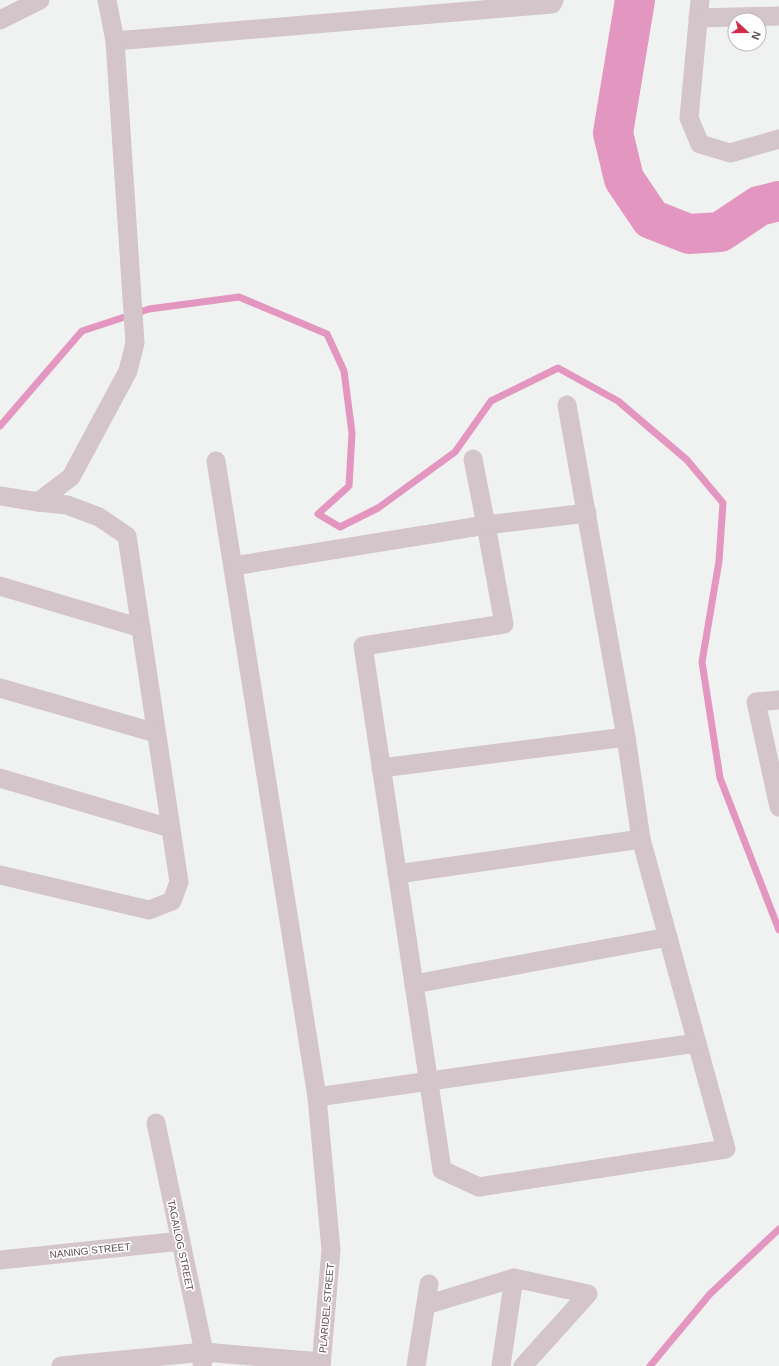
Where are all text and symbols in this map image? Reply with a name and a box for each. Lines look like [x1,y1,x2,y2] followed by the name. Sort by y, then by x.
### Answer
[727,12,767,52] north arrow
[749,30,763,41] text: N
[166,1199,196,1292] street label: TAGAILOG STREET
[49,1241,131,1260] street label: NANING STREET
[317,1263,336,1353] street label: PLARIDEL STREET

